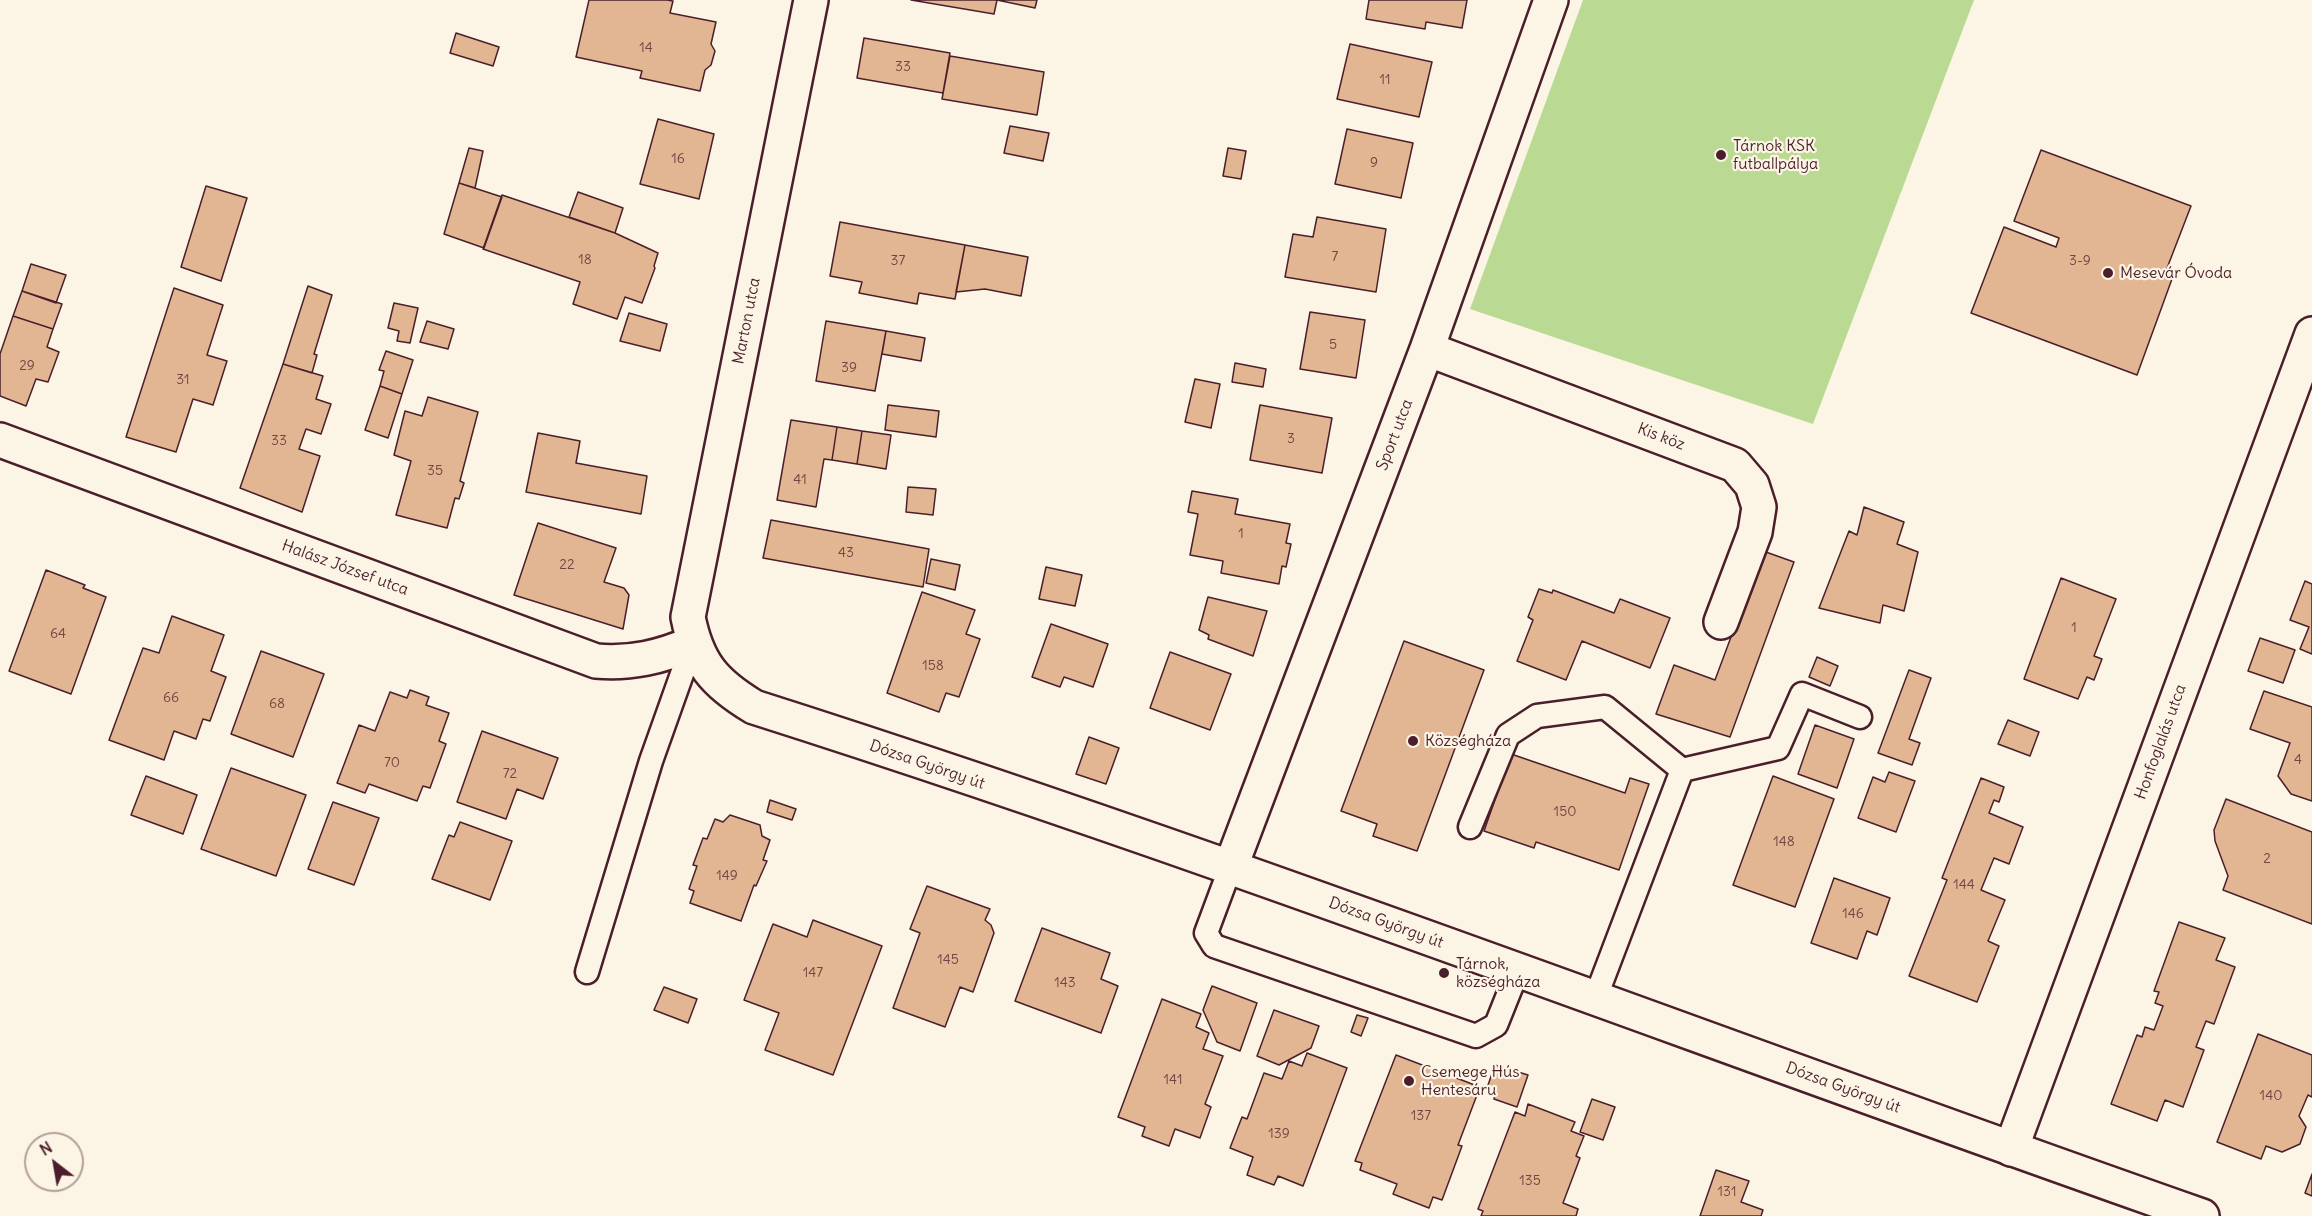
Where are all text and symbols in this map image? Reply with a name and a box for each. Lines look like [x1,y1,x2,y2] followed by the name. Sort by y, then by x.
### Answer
[639,40,653,56] house number: 14
[895,59,911,75] house number: 33
[1379,72,1391,88] house number: 11
[1733,136,1818,174] place label: Tárnok KSK futballpálya
[1714,148,1728,162] marker: Tárnok KSK futballpálya
[671,151,685,167] house number: 16
[1370,155,1378,171] house number: 9
[1332,249,1338,265] house number: 7
[578,252,592,268] house number: 18
[891,253,905,269] house number: 37
[2069,253,2091,269] house number: 3-9
[2120,263,2232,283] place label: Mesevár Óvoda
[2101,266,2115,280] marker: Mesevár Óvoda
[729,276,765,366] street label: Marton utca
[1329,337,1337,353] house number: 5
[19,358,35,374] house number: 29
[841,360,857,376] house number: 39
[176,372,190,388] house number: 31
[1373,397,1417,473] street label: Sport utca
[1635,419,1687,455] street label: Kis köz
[1287,431,1295,447] house number: 3
[271,433,287,449] house number: 33
[427,463,443,479] house number: 35
[793,472,807,488] house number: 41
[1238,526,1244,542] house number: 1
[279,536,411,600] street label: Halász József utca
[838,545,854,561] house number: 43
[559,557,575,573] house number: 22
[2071,620,2077,636] house number: 1
[50,626,66,642] house number: 64
[922,658,944,674] house number: 158
[2131,682,2191,802] street label: Honfoglalás utca
[163,690,179,706] house number: 66
[269,696,285,712] house number: 68
[1425,731,1511,751] place label: Községháza
[1406,734,1420,748] marker: Községháza
[867,736,987,794] street label: Dózsa György út
[2294,752,2302,768] house number: 4
[384,755,400,771] house number: 70
[503,766,517,782] house number: 72
[1554,804,1576,820] house number: 150
[1773,834,1795,850] house number: 148
[2263,851,2271,867] house number: 2
[716,868,738,884] house number: 149
[1953,877,1975,893] house number: 144
[1326,893,1446,953] street label: Dózsa György út
[1842,906,1864,922] house number: 146
[937,952,959,968] house number: 145
[1456,954,1540,992] place label: Tárnok, községháza
[803,965,823,981] house number: 147
[1437,966,1451,980] marker: Tárnok, községháza
[1054,975,1076,991] house number: 143
[1783,1058,1903,1118] street label: Dózsa György út
[1421,1062,1520,1100] place label: Csemege Hús Hentesáru
[1163,1072,1183,1088] house number: 141
[1402,1074,1416,1088] marker: Csemege Hús Hentesáru
[2260,1088,2282,1104] house number: 140
[1411,1108,1431,1124] house number: 137
[1268,1126,1290,1142] house number: 139
[24,1132,84,1192] north arrow
[36,1137,56,1160] text: N
[1519,1173,1541,1189] house number: 135
[1718,1184,1736,1200] house number: 131

